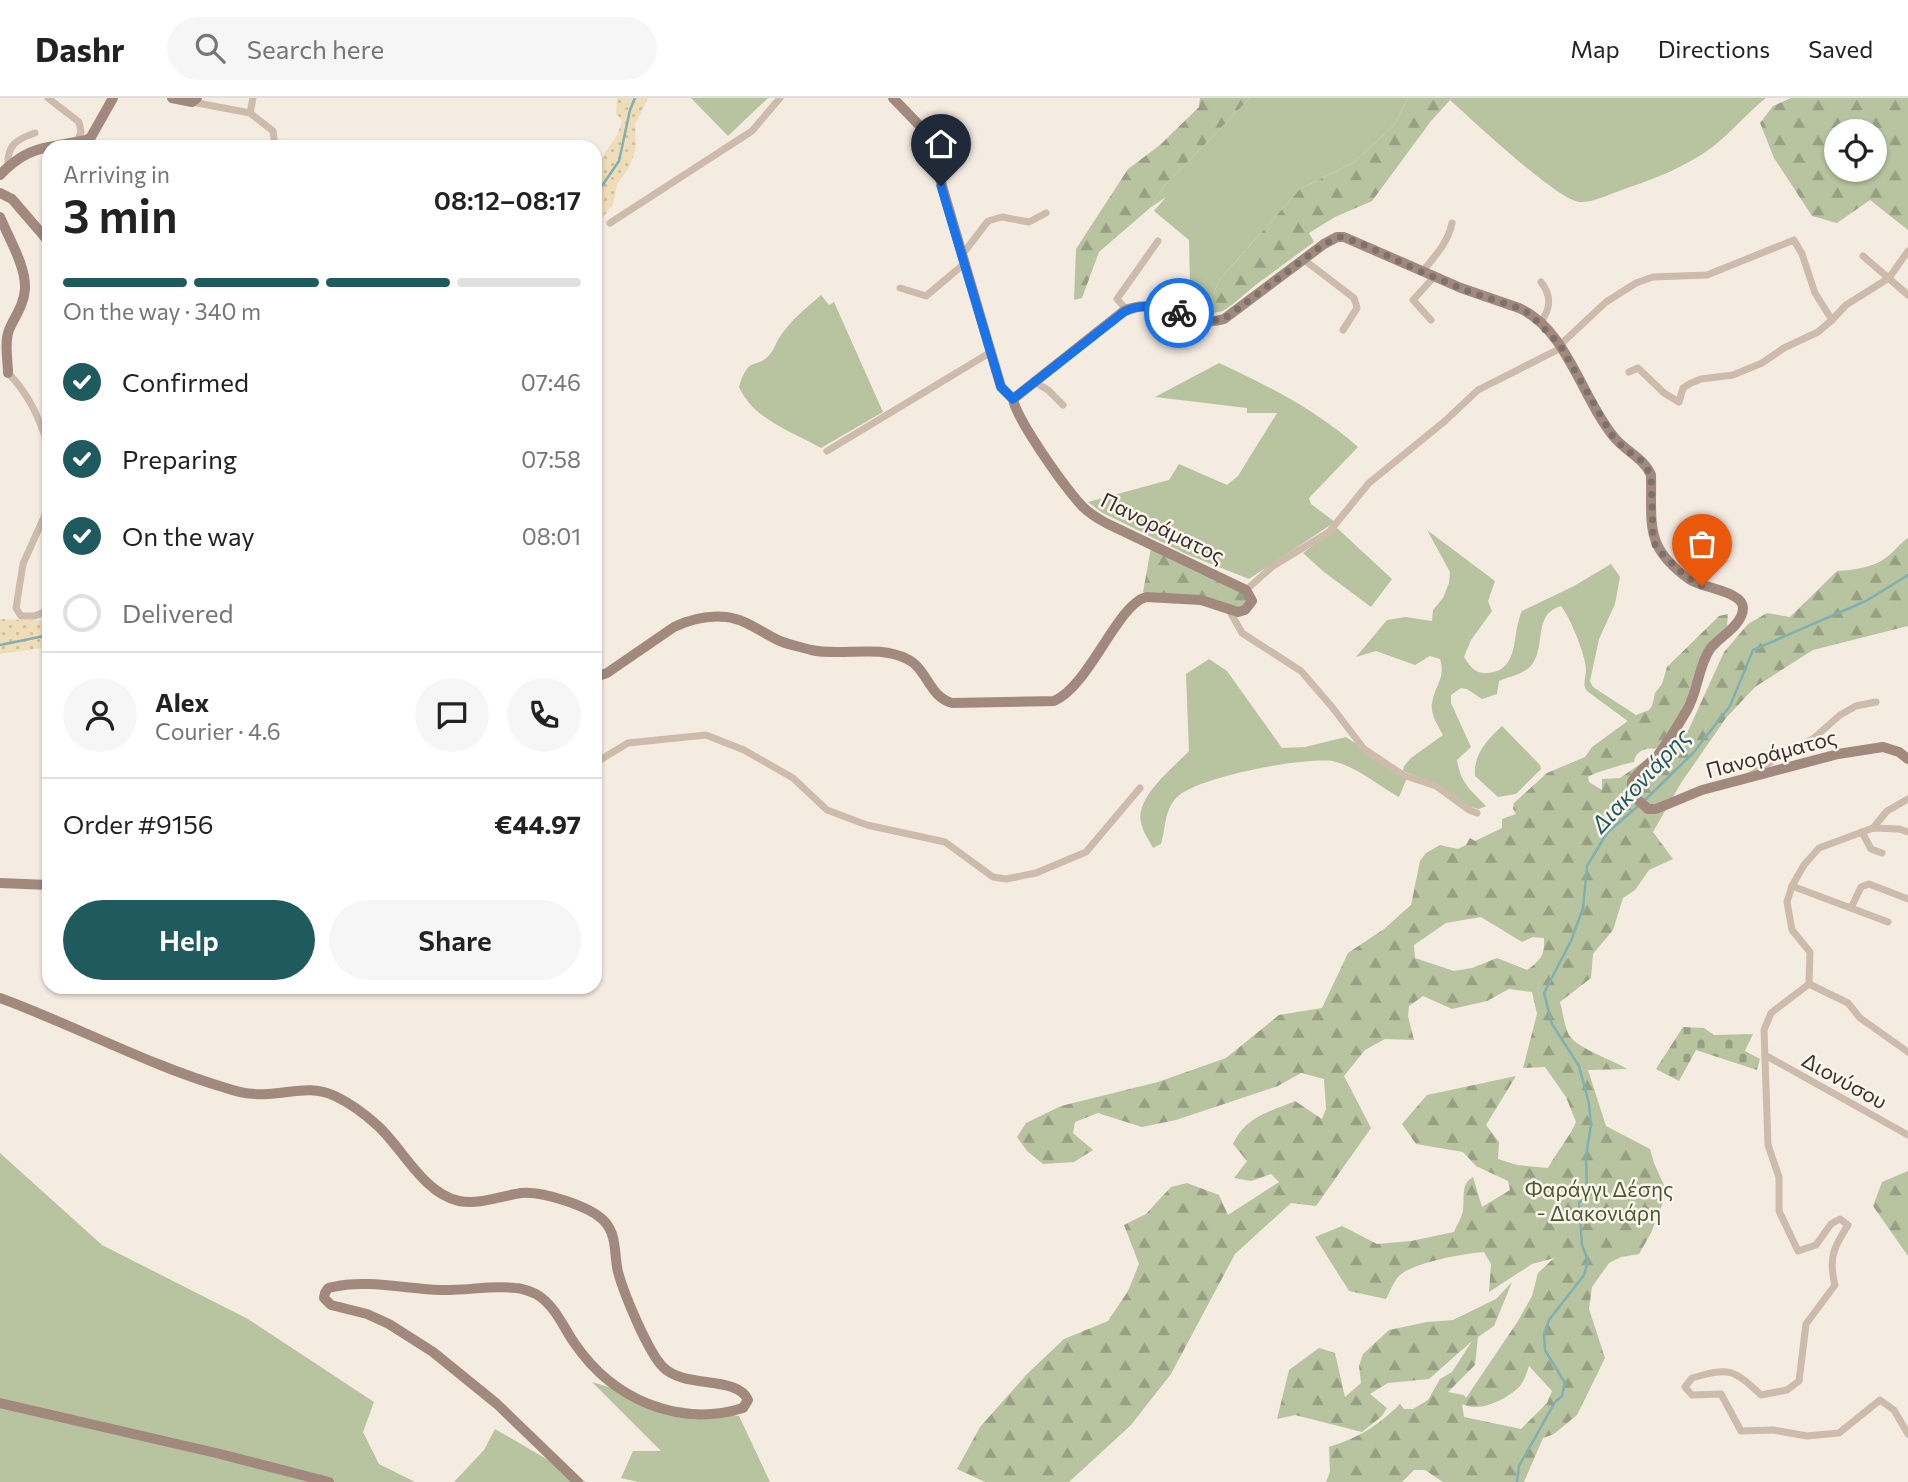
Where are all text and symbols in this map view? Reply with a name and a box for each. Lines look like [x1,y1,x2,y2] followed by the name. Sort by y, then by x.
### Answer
[167,17,657,80] search box
[35,28,125,69] text: Dashr
[191,29,229,67] icon: search
[247,33,384,64] text: Search here
[1570,34,1620,63] text: Map
[1658,34,1770,63] text: Directions
[1808,34,1873,63] text: Saved
[911,114,971,186] pin
[1824,119,1887,182] map controls
[1824,119,1887,182] button: locate
[922,125,960,163] icon: home
[63,160,170,188] text: Arriving in
[434,184,581,215] text: 08:12–08:17
[63,186,178,242] text: 3 min
[1144,278,1214,348] courier
[1160,294,1198,332] icon: bike
[63,297,261,325] text: On the way · 340 m
[63,363,101,401] icon: check
[122,366,249,397] text: Confirmed
[521,368,581,396] text: 07:46
[63,440,101,478] icon: check
[122,443,237,474] text: Preparing
[521,445,581,473] text: 07:58
[1097,486,1229,568] street label: Πανοράματος
[1672,514,1732,586] pin
[63,517,101,555] icon: check
[122,520,255,551] text: On the way
[522,522,581,550] text: 08:01
[1683,525,1721,563] icon: bag
[122,597,233,628] text: Delivered
[63,678,137,752] button: person
[415,678,489,752] button: chat
[507,678,581,752] button: phone
[155,686,209,717] text: Alex
[155,717,281,745] text: Courier · 4.6
[1584,721,1696,839] water label: Διακονιάρης
[1703,724,1839,782] street label: Πανοράματος
[63,808,214,839] text: Order #9156
[494,808,581,839] text: €44.97
[63,900,315,980] button: Help
[329,900,581,980] button: Share
[1798,1046,1892,1114] street label: Διονύσου
[1525,1176,1673,1225] park label: Φαράγγι Δέσης - Διακονιάρη

